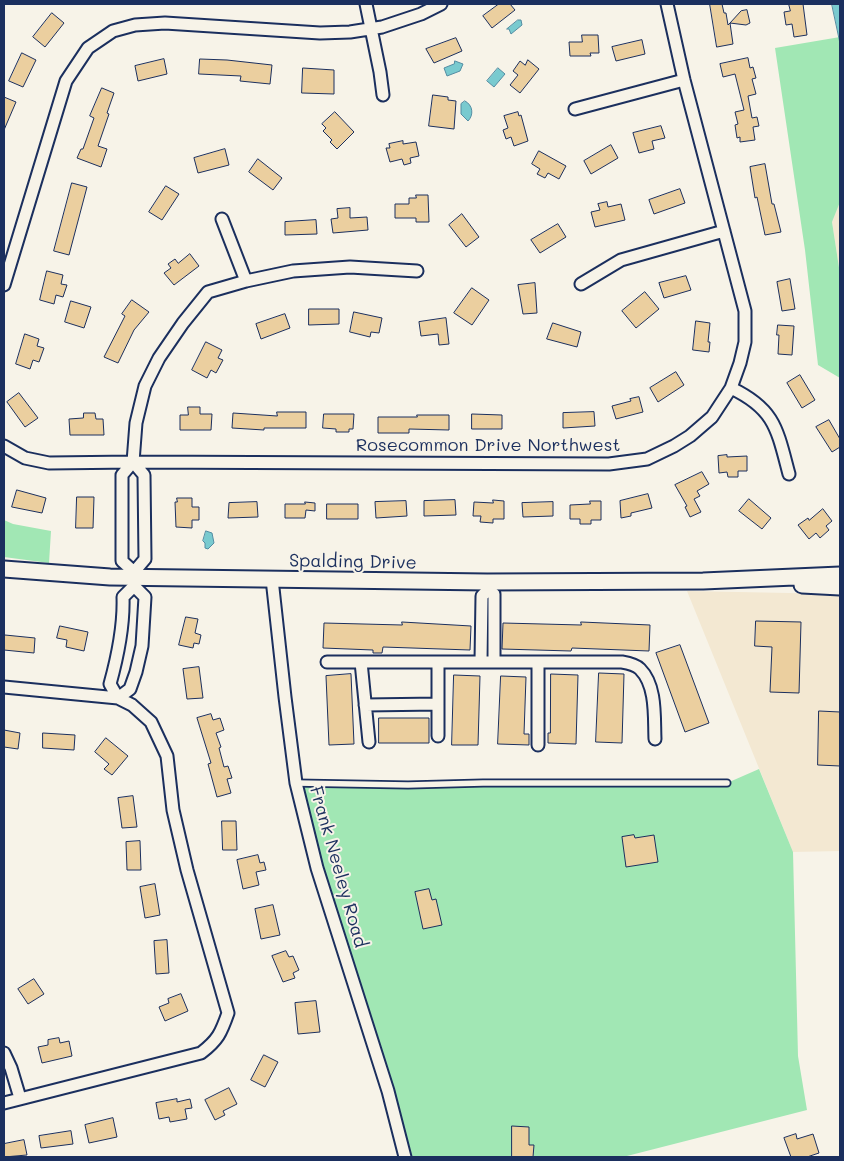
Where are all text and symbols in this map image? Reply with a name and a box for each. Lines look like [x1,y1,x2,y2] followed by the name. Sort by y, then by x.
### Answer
[356,434,620,456] street label: Rosecommon Drive Northwest
[289,550,417,574] street label: Spalding Drive
[305,784,371,950] street label: Frank Neeley Road

